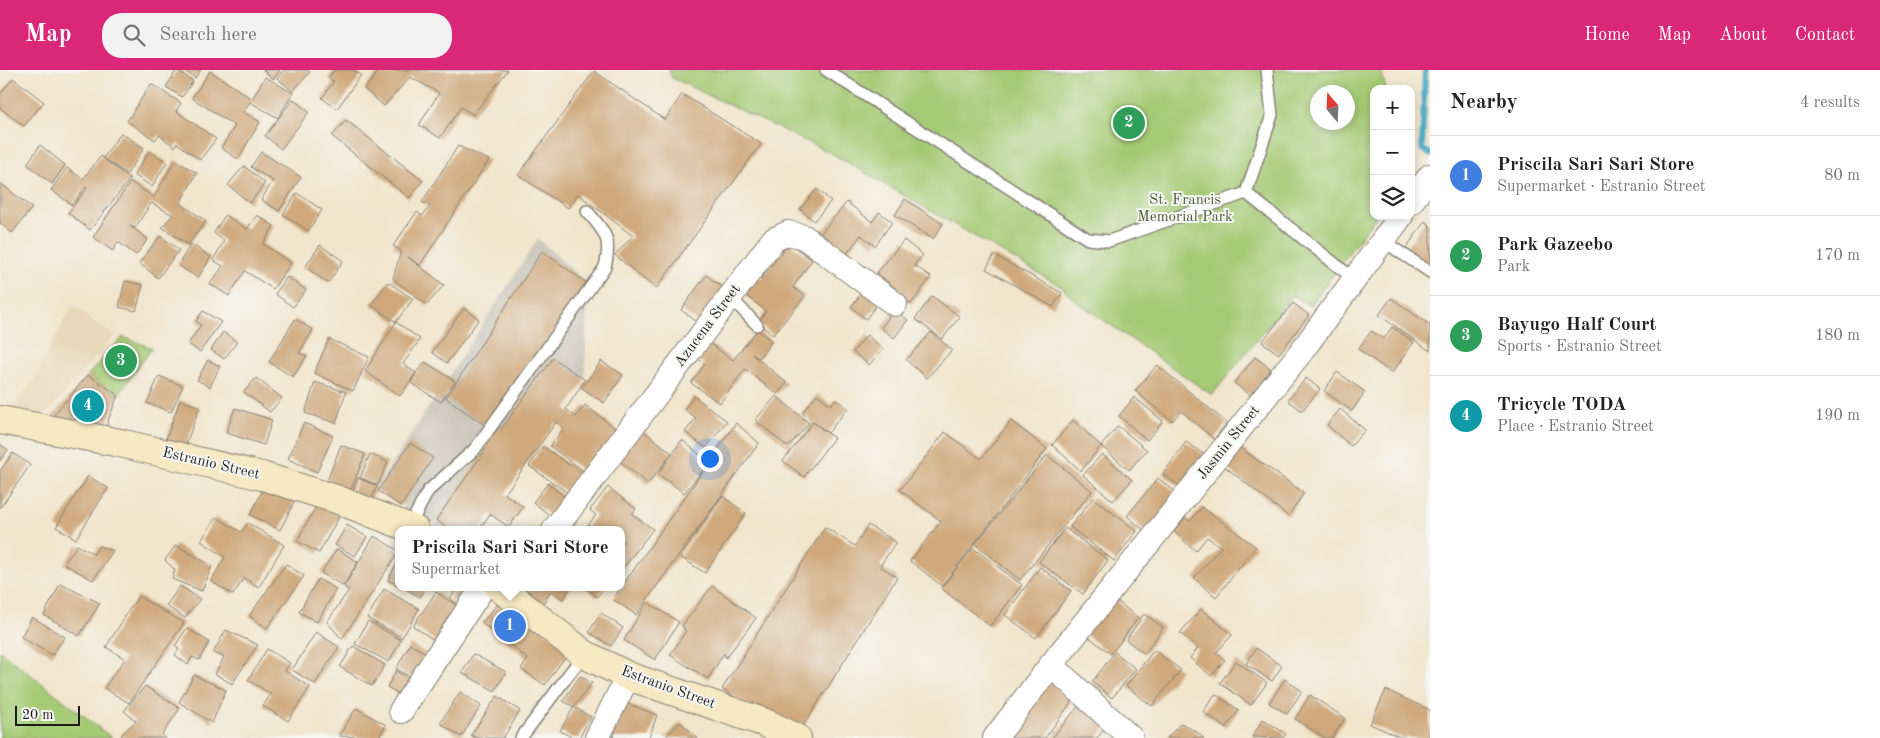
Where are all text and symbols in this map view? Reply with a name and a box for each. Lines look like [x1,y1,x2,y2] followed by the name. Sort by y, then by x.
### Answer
[102,13,452,58] search box
[120,21,148,49] icon: search
[25,23,72,47] text: Map
[160,26,257,45] text: Search here
[1584,26,1630,44] text: Home
[1658,26,1691,44] text: Map
[1719,26,1767,44] text: About
[1795,26,1855,44] text: Contact
[1310,85,1355,130] north arrow
[1370,85,1415,220] map controls
[1370,85,1415,130] button: +
[1450,92,1518,113] text: Nearby
[1800,95,1860,111] text: 4 results
[1113,104,1145,142] pin: 2
[1370,130,1415,175] button: −
[1497,156,1694,175] text: Priscila Sari Sari Store
[1461,168,1471,184] text: 1
[1824,168,1860,184] text: 80 m
[1370,175,1415,220] button: layers
[1497,179,1705,195] text: Supermarket · Estranio Street
[1137,193,1233,225] park label: St. Francis Memorial Park
[1497,236,1613,255] text: Park Gazeebo
[1461,248,1471,264] text: 2
[1815,248,1860,264] text: 170 m
[1497,259,1530,275] text: Park
[672,282,744,370] street label: Azucena Street
[1497,316,1656,335] text: Bayugo Half Court
[1461,328,1471,344] text: 3
[1815,328,1860,344] text: 180 m
[1497,339,1662,355] text: Sports · Estranio Street
[105,342,137,380] pin: 3
[72,387,104,425] pin: 4
[1497,396,1627,415] text: Tricycle TODA
[1195,403,1263,483] street label: Jasmin Street
[1461,408,1471,424] text: 4
[1815,408,1860,424] text: 190 m
[1497,419,1654,435] text: Place · Estranio Street
[161,446,261,482] street label: Estranio Street
[697,446,723,472] your location
[395,526,625,591] popup
[411,539,609,558] text: Priscila Sari Sari Store
[411,562,500,578] text: Supermarket
[494,607,526,645] pin: 1
[619,664,717,712] street label: Estranio Street
[15,703,80,726] scale bar
[22,708,53,722] text: 20 m

